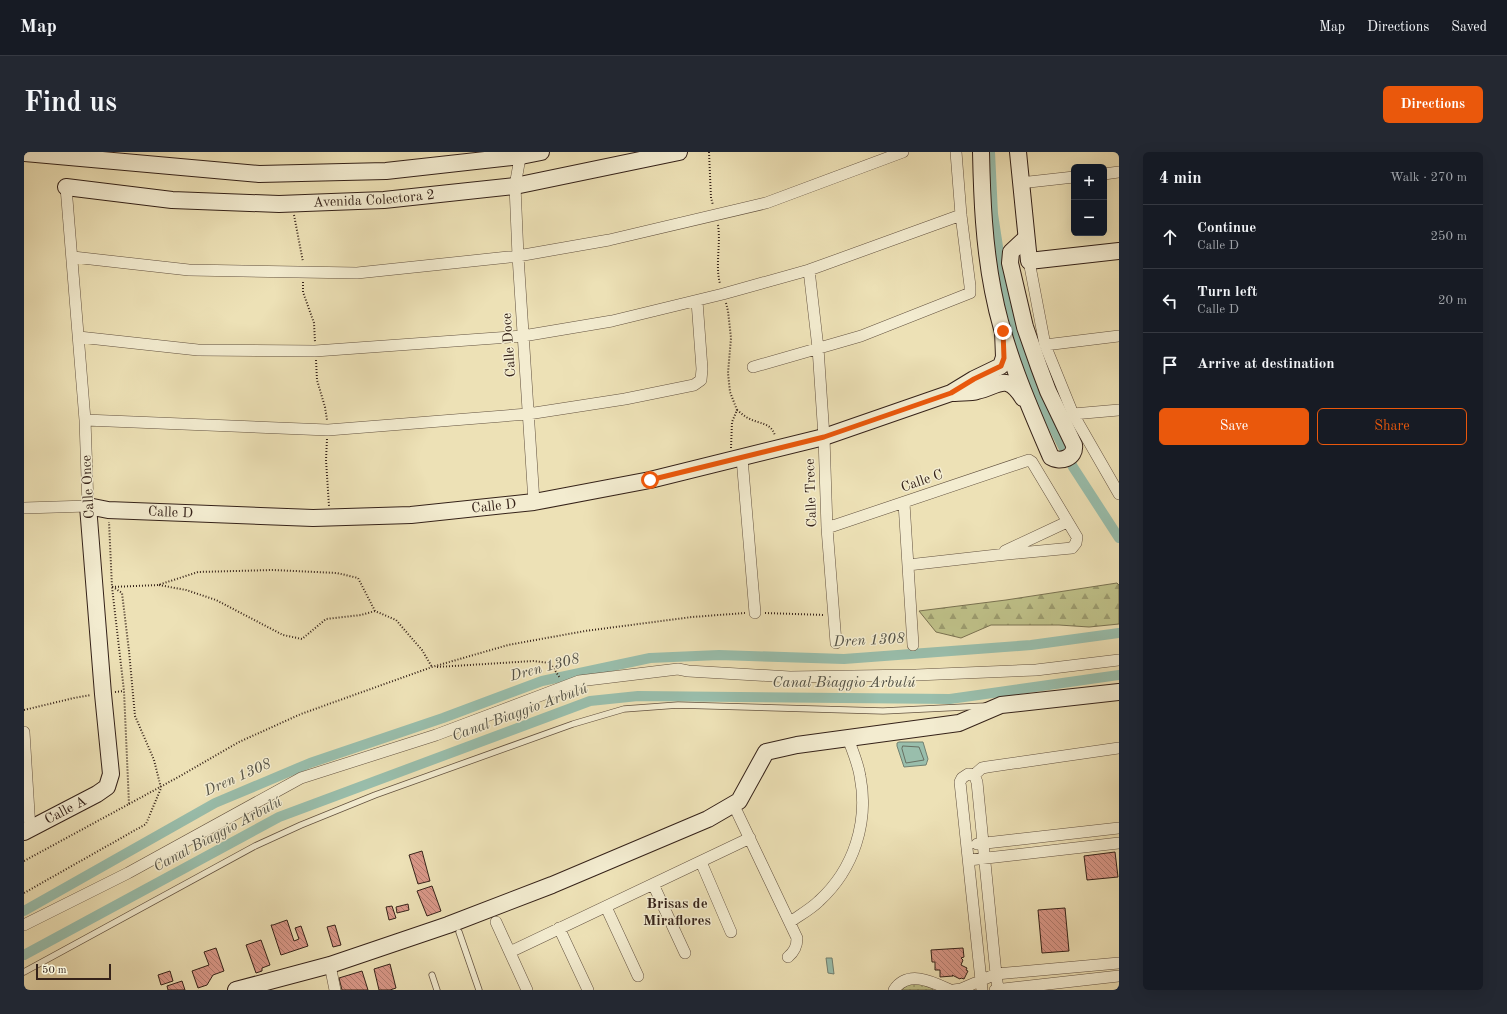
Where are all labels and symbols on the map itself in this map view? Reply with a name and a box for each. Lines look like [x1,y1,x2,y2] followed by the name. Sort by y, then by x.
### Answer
[313,188,435,210] street label: Avenida Colectora 2
[500,312,518,378] street label: Calle Doce
[994,322,1012,340] route end
[79,455,97,519] street label: Calle Once
[803,458,819,528] street label: Calle Trece
[899,467,945,495] street label: Calle C
[641,471,659,489] route start
[471,497,517,516] street label: Calle D
[148,505,193,520] street label: Calle D
[832,632,905,650] water label: Dren 1308
[508,651,582,685] water label: Dren 1308
[772,676,916,691] water label: Canal Biaggio Arbulú
[450,681,590,745] water label: Canal Biaggio Arbulú
[201,757,274,800] water label: Dren 1308
[43,794,89,827] street label: Calle A
[151,795,285,875] water label: Canal Biaggio Arbulú
[643,897,711,929] district label: Brisas de Miraflores
[36,962,111,981] scale bar

